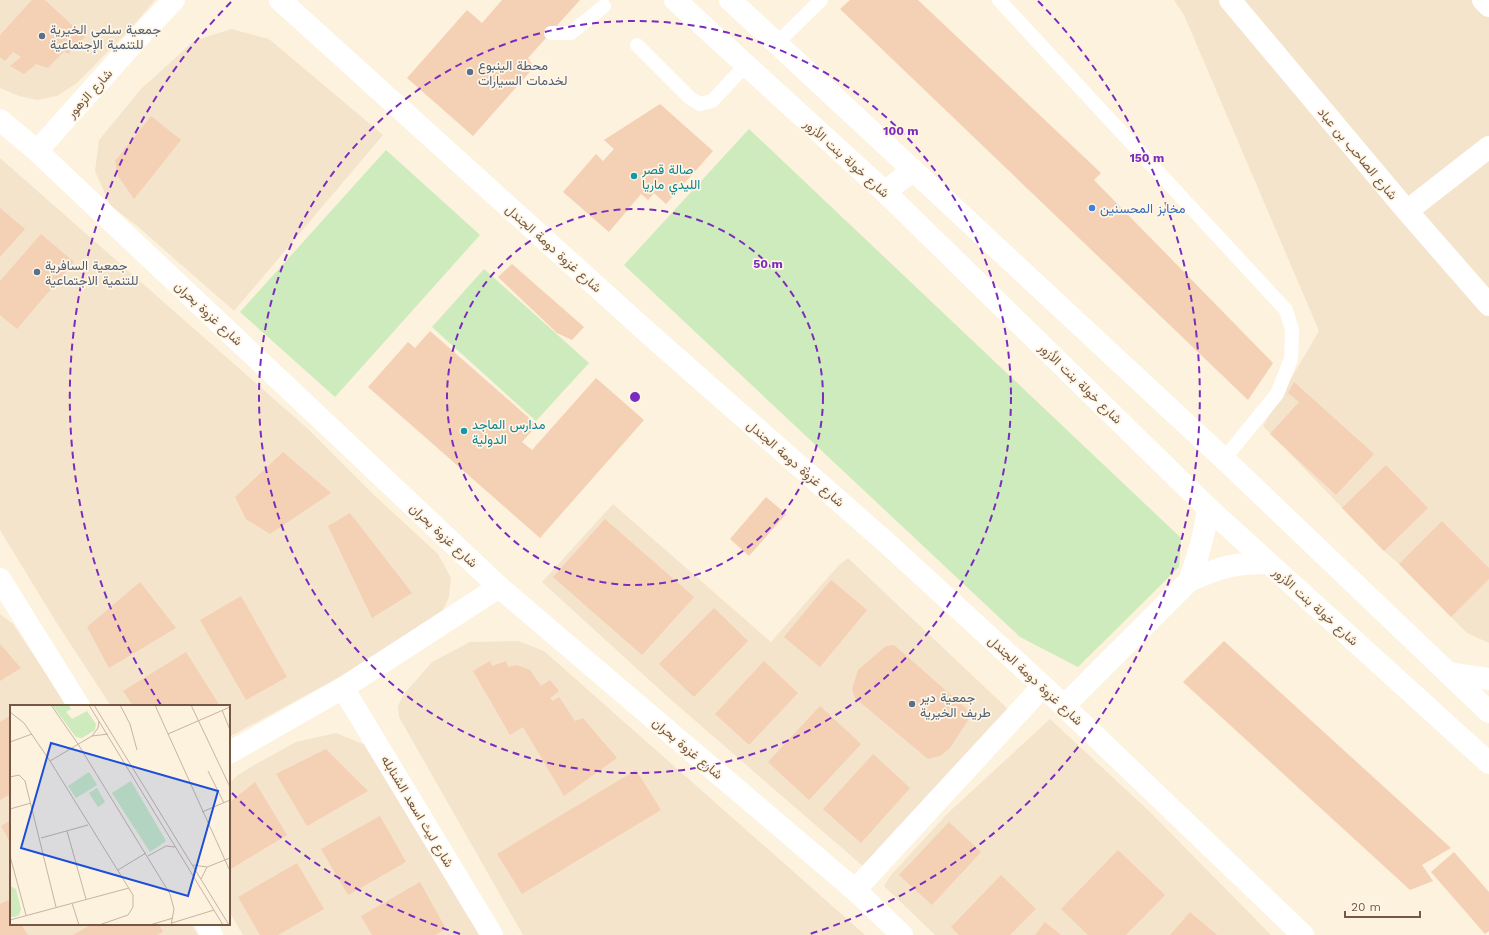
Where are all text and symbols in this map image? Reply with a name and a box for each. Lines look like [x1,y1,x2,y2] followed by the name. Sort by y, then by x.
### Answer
[50,22,161,54] place label: جمعية سلمى الخيرية للتنمية الإجتماعية
[37,31,47,41] marker: جمعية سلمى الخيرية للتنمية الإجتماعية
[478,58,567,89] place label: محطة الينبوع لخدمات السيارات
[63,66,117,123] street label: شارع الزهور
[465,67,475,77] marker: محطة الينبوع لخدمات السيارات
[1313,104,1401,204] street label: شارع الصاحب بن عباد
[799,115,892,202] street label: شارع خولة بنت الأزور
[883,124,919,138] text: 100 m
[1130,151,1164,165] text: 150 m
[641,162,700,195] place label: صالة قصر الليدي ماريا
[629,171,639,181] marker: صالة قصر الليدي ماريا
[501,201,605,297] street label: شارع غزوة دومة الجندل
[1100,201,1186,217] place label: مخابز المحسنين
[1087,203,1097,213] marker: مخابز المحسنين
[753,257,783,271] text: 50 m
[45,258,138,288] place label: جمعية السافرية للتنمية الاجتماعية
[32,267,42,277] marker: جمعية السافرية للتنمية الاجتماعية
[170,278,246,350] street label: شارع غزوة بحران
[1034,339,1125,428] street label: شارع خولة بنت الأزور
[628,390,642,404] centre of rings
[472,417,545,448] place label: مدارس الماجد الدولية
[743,417,847,511] street label: شارع غزوة دومة الجندل
[459,426,469,436] marker: مدارس الماجد الدولية
[405,500,481,572] street label: شارع غزوة بحران
[1268,563,1361,650] street label: شارع خولة بنت الأزور
[984,633,1086,730] street label: شارع غزوة دومة الجندل
[919,690,991,721] place label: جمعية دير طريف الخيرية
[907,699,917,709] marker: جمعية دير طريف الخيرية
[10,705,230,925] inset map
[648,715,726,784] street label: شارع غزوة بحران
[377,753,457,871] street label: شارع ليث اسعد الشنابله
[1345,893,1420,919] scale bar
[1351,900,1381,914] text: 20 m

